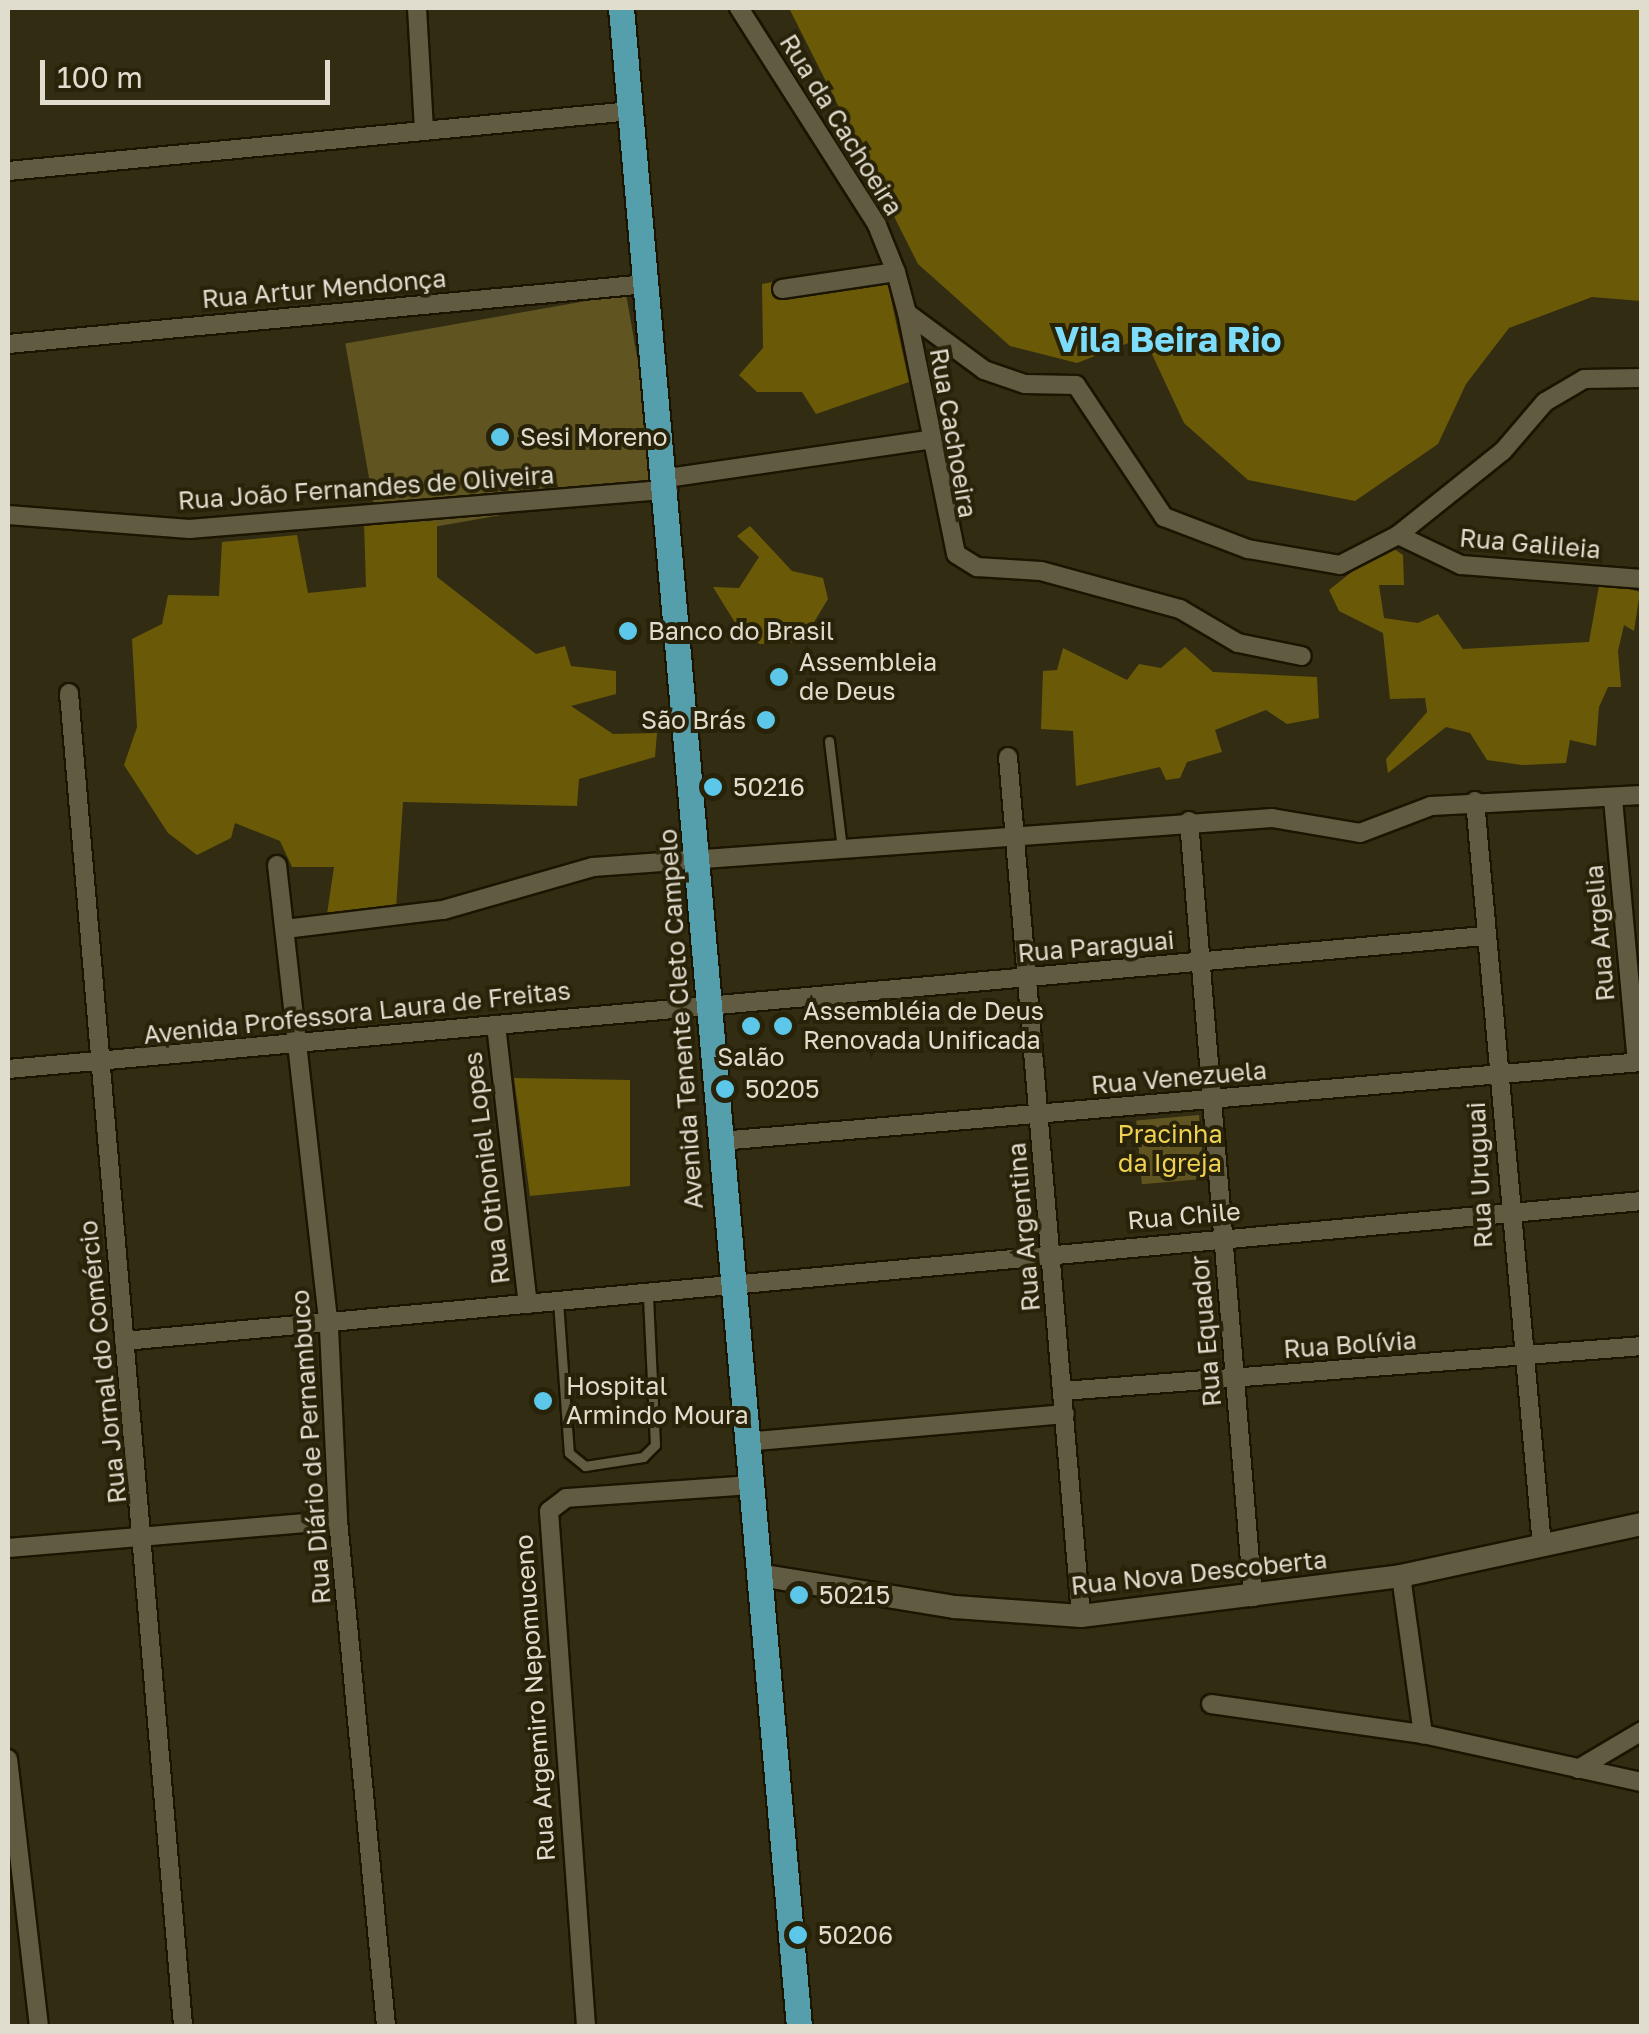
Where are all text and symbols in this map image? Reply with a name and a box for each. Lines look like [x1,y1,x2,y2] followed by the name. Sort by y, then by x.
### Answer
[773,29,909,221] street label: Rua da Cachoeira
[45,40,335,102] scale bar
[57,59,143,95] text: 100 m
[201,263,447,315] street label: Rua Artur Mendonça
[1054,318,1282,360] district label: Vila Beira Rio
[923,346,983,520] street label: Rua Cachoeira
[520,422,668,452] place label: Sesi Moreno
[489,426,511,448] marker: Sesi Moreno
[177,460,555,516] street label: Rua João Fernandes de Oliveira
[1458,523,1602,565] street label: Rua Galileia
[648,616,834,646] place label: Banco do Brasil
[617,620,639,642] marker: Banco do Brasil
[799,648,937,707] place label: Assembleia de Deus
[768,666,790,688] marker: Assembleia de Deus
[641,705,746,735] place label: São Brás
[755,709,777,731] marker: São Brás
[733,772,805,802] place label: 50216
[702,776,724,798] marker: 50216
[653,828,709,1210] street label: Avenida Tenente Cleto Campelo
[1579,863,1621,1003] street label: Rua Argelia
[1016,925,1176,969] street label: Rua Paraguai
[142,976,572,1050] street label: Avenida Professora Laura de Freitas
[803,997,1044,1056] place label: Assembléia de Deus Renovada Unificada
[740,1015,762,1037] marker: Salão
[772,1015,794,1037] marker: Assembléia de Deus Renovada Unificada
[717,1042,785,1072] place label: Salão
[458,1050,516,1286] street label: Rua Othoniel Lopes
[1090,1055,1268,1101] street label: Rua Venezuela
[745,1074,819,1104] place label: 50205
[714,1078,736,1100] marker: 50205
[1461,1101,1499,1249] street label: Rua Uruguai
[1117,1120,1223,1179] park label: Pracinha da Igreja
[1002,1141,1046,1313] street label: Rua Argentina
[1126,1196,1242,1236] street label: Rua Chile
[73,1219,133,1505] street label: Rua Jornal do Comércio
[1184,1254,1228,1408] street label: Rua Equador
[285,1289,337,1605] street label: Rua Diário de Pernambuco
[1282,1325,1418,1365] street label: Rua Bolívia
[566,1372,749,1431] place label: Hospital Armindo Moura
[530,1388,556,1414] marker: Hospital Armindo Moura
[509,1534,561,1862] street label: Rua Argemiro Nepomuceno
[1070,1545,1328,1601] street label: Rua Nova Descoberta
[819,1580,890,1610] place label: 50215
[788,1584,810,1606] marker: 50215
[818,1920,893,1950] place label: 50206
[787,1924,809,1946] marker: 50206

